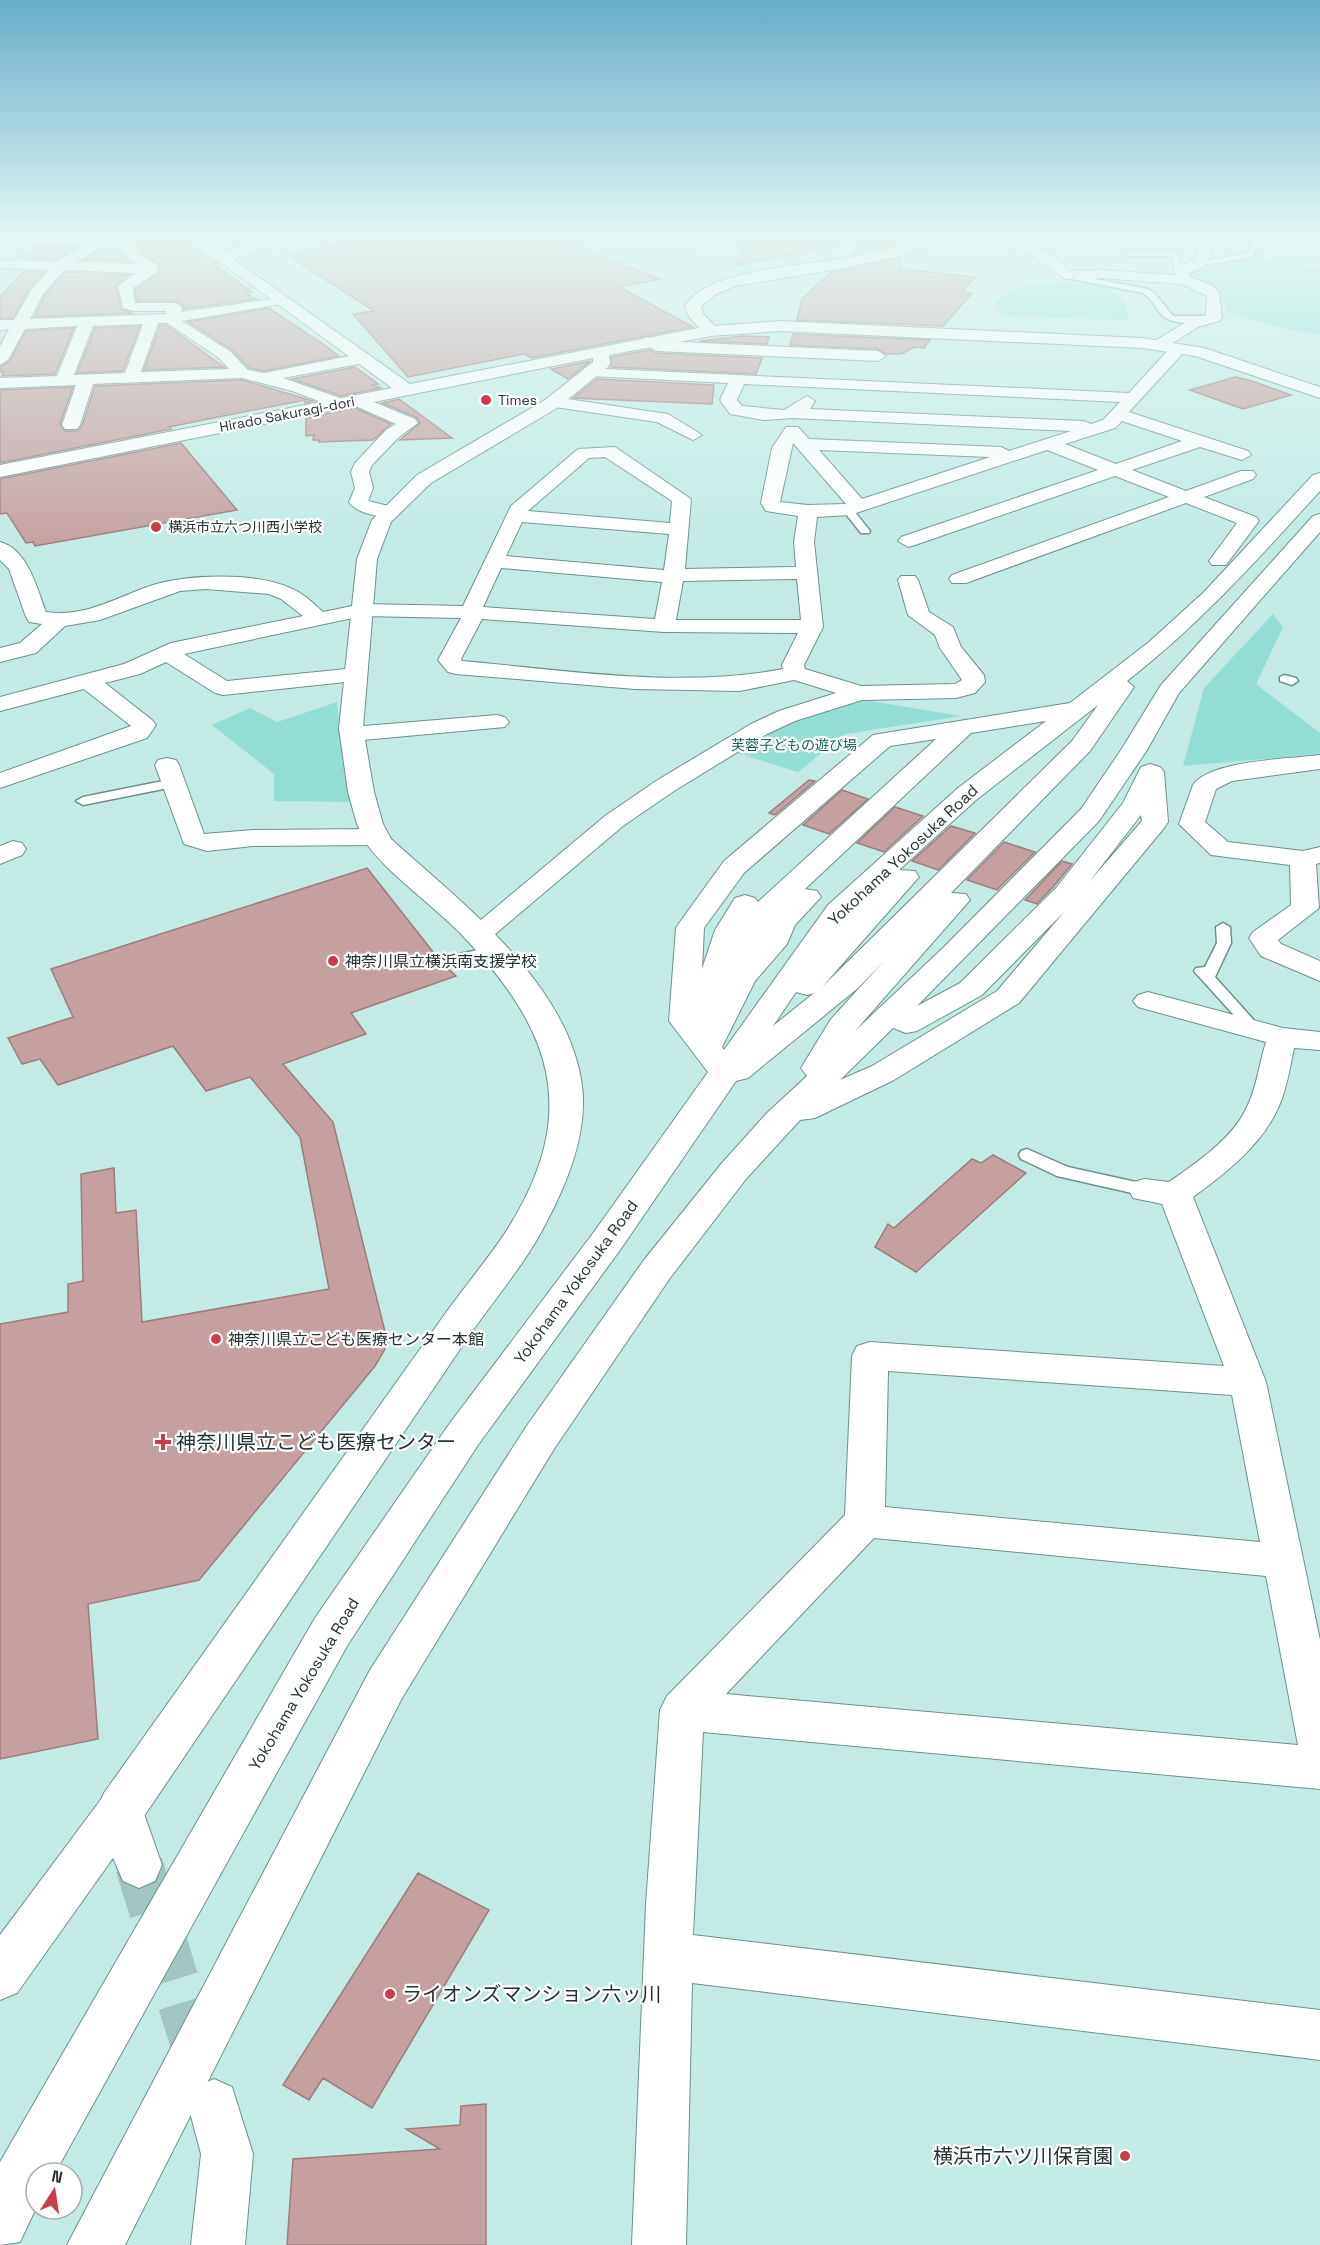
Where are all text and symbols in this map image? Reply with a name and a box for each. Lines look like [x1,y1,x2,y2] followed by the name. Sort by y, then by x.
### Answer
[498,391,537,409] place label: Times
[218,392,356,436] street label: Hirado Sakuragi-dori
[479,393,493,407] marker: Times
[168,518,322,536] place label: 横浜市立六つ川西小学校
[149,520,163,534] marker: 横浜市立六つ川西小学校
[731,736,857,754] park label: 芙蓉子どもの遊び場
[824,780,982,930] street label: Yokohama Yokosuka Road
[345,951,537,972] place label: 神奈川県立横浜南支援学校
[326,954,340,968] marker: 神奈川県立横浜南支援学校
[509,1196,643,1368] street label: Yokohama Yokosuka Road
[228,1329,484,1350] place label: 神奈川県立こども医療センター本館
[209,1332,223,1346] marker: 神奈川県立こども医療センター本館
[176,1429,456,1455] place label: 神奈川県立こども医療センター
[154,1433,172,1451] marker: 神奈川県立こども医療センター
[244,1594,364,1774] street label: Yokohama Yokosuka Road
[402,1981,662,2007] place label: ライオンズマンション六ッ川
[383,1987,397,2001] marker: ライオンズマンション六ッ川
[933,2143,1113,2169] place label: 横浜市六ツ川保育園
[1118,2149,1132,2163] marker: 横浜市六ツ川保育園
[24,2161,84,2221] north arrow
[50,2165,64,2188] text: N

